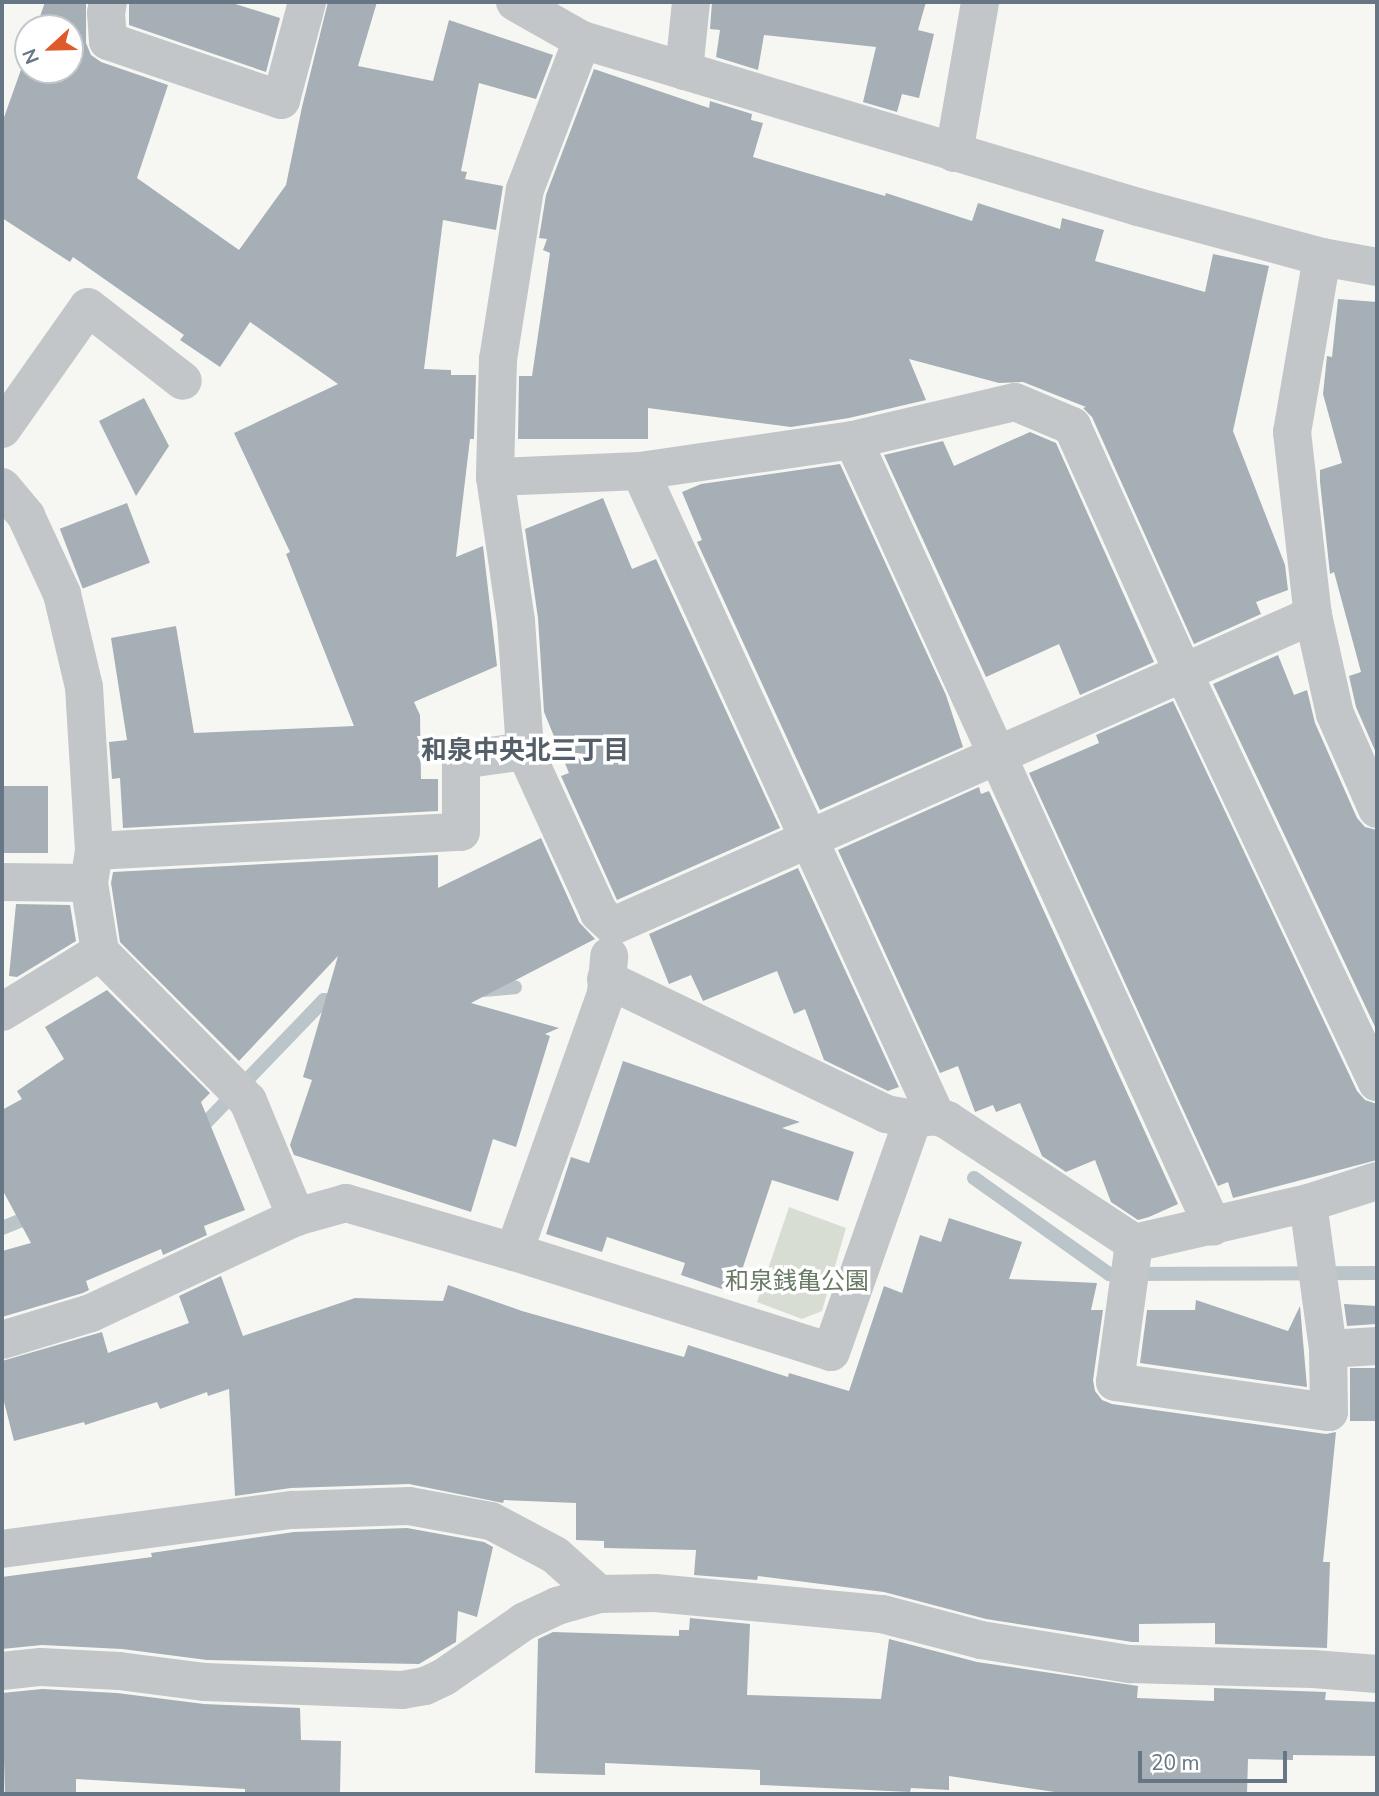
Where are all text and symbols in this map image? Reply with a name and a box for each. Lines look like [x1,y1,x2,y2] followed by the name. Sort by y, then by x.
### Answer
[14,14,84,84] north arrow
[17,45,46,68] text: N
[421,735,629,767] district label: 和泉中央北三丁目
[725,1268,869,1296] park label: 和泉銭亀公園
[1141,1736,1290,1780] scale bar
[1151,1749,1200,1777] text: 20 m

